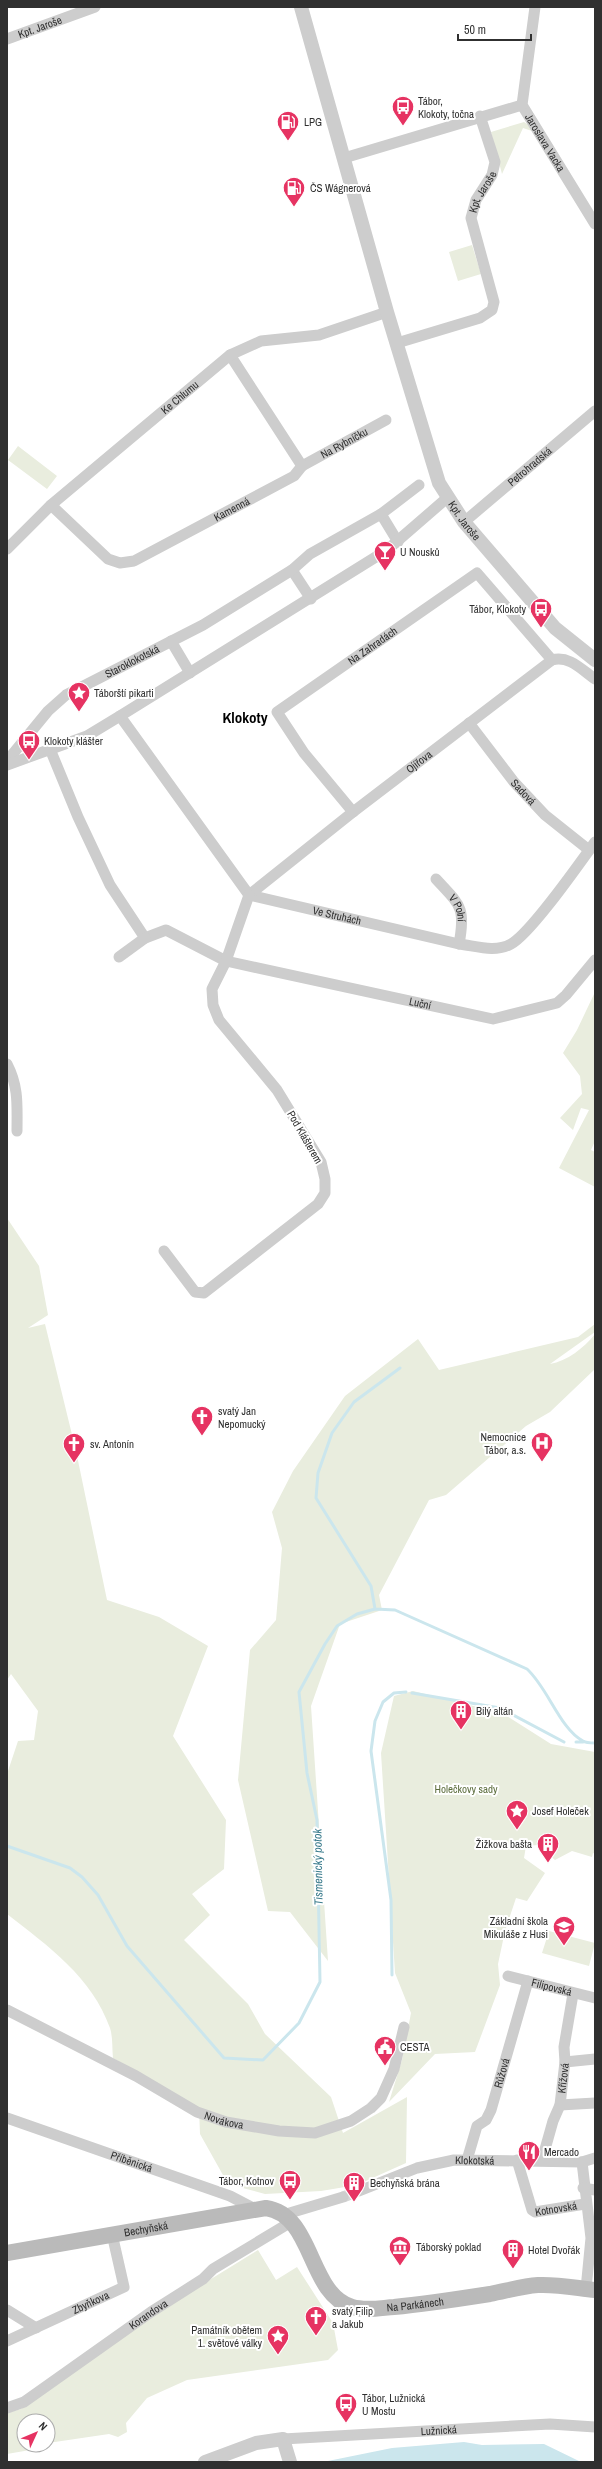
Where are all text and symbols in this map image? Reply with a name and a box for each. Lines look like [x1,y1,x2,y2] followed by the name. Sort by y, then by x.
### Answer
[16,13,64,41] street label: Kpt. Jaroše
[458,16,531,42] scale bar
[464,22,486,38] text: 50 m
[390,94,416,127] bus stop icon: Tábor, Klokoty, točna
[418,94,474,121] place label: Tábor, Klokoty, točna
[275,109,301,142] fuel station icon: LPG
[522,111,568,174] street label: Jaroslava Vacka
[304,115,322,129] place label: LPG
[466,170,500,214] street label: Kpt. Jaroše
[281,175,307,208] fuel station icon: ČS Wágnerová
[310,181,371,195] place label: ČS Wágnerová
[158,378,201,417] street label: Ke Chlumu
[318,424,370,462] street label: Na Rybníčku
[505,444,555,489] street label: Petrohradská
[211,494,252,524] street label: Kamenná
[445,498,484,543] street label: Kpt. Jaroše
[372,539,398,572] bar icon: U Nousků
[400,545,440,559] place label: U Nousků
[528,596,554,629] bus stop icon: Tábor, Klokoty
[469,602,526,616] place label: Tábor, Klokoty
[345,624,400,668] street label: Na Zahradách
[103,641,162,681] street label: Staroklokotská
[66,680,92,713] place icon: Táborští pikarti
[94,686,154,700] place label: Táborští pikarti
[222,707,268,728] district label: Klokoty
[16,728,42,761] bus stop icon: Klokoty klášter
[44,734,103,748] place label: Klokoty klášter
[403,747,435,776] street label: Ojířova
[508,776,539,808] street label: Sadová
[446,891,469,922] street label: V Polní
[311,903,363,928] street label: Ve Struhách
[408,994,433,1012] street label: Luční
[284,1108,326,1166] street label: Pod Klášterem
[189,1404,215,1437] church icon: svatý Jan Nepomucký
[218,1404,266,1431] place label: svatý Jan Nepomucký
[480,1430,526,1457] place label: Nemocnice Tábor, a.s.
[529,1430,555,1463] hospital icon: Nemocnice Tábor, a.s.
[61,1431,87,1464] church icon: sv. Antonín
[90,1437,134,1451] place label: sv. Antonín
[448,1698,474,1731] building icon: Bílý altán
[476,1704,513,1718] place label: Bílý altán
[434,1782,498,1796] park label: Holečkovy sady
[504,1798,530,1831] place icon: Josef Holeček
[532,1804,589,1818] place label: Josef Holeček
[309,1827,327,1905] water label: Tismenický potok
[535,1831,561,1864] building icon: Žižkova bašta
[476,1837,532,1851] place label: Žižkova bašta
[484,1914,548,1941] place label: Základní škola Mikuláše z Husi
[551,1914,577,1947] school or university icon: Základní škola Mikuláše z Husi
[530,1975,573,1999] street label: Filipovská
[372,2034,398,2067] public building icon: CESTA
[400,2040,430,2054] place label: CESTA
[491,2056,513,2090] street label: Růžová
[554,2062,572,2094] street label: Křížová
[202,2108,245,2132] street label: Novákova
[516,2139,542,2172] restaurant icon: Mercado
[544,2145,579,2159] place label: Mercado
[109,2148,154,2175] street label: Příběnická
[455,2153,494,2168] street label: Klokotská
[277,2168,303,2201] bus stop icon: Tábor, Kotnov
[341,2170,367,2203] building icon: Bechyňská brána
[219,2174,274,2188] place label: Tábor, Kotnov
[370,2176,440,2190] place label: Bechyňská brána
[534,2198,578,2219] street label: Kotnovská
[123,2218,169,2240] street label: Bechyňská
[387,2234,413,2267] museum icon: Táborský poklad
[500,2237,526,2270] building icon: Hotel Dvořák
[416,2240,481,2254] place label: Táborský poklad
[528,2243,581,2257] place label: Hotel Dvořák
[70,2288,111,2317] street label: Zbyňkova
[386,2294,445,2315] street label: Na Parkánech
[126,2296,170,2332] street label: Korandova
[303,2304,329,2337] church icon: svatý Filip a Jakub
[332,2304,373,2331] place label: svatý Filip a Jakub
[191,2323,262,2350] place label: Památník obětem 1. světové války
[265,2323,291,2356] place icon: Památník obětem 1. světové války
[333,2391,359,2424] bus stop icon: Tábor, Lužnická U Mostu
[362,2391,425,2418] place label: Tábor, Lužnická U Mostu
[16,2413,56,2453] north arrow
[36,2419,50,2433] text: N
[420,2422,457,2438] street label: Lužnická

